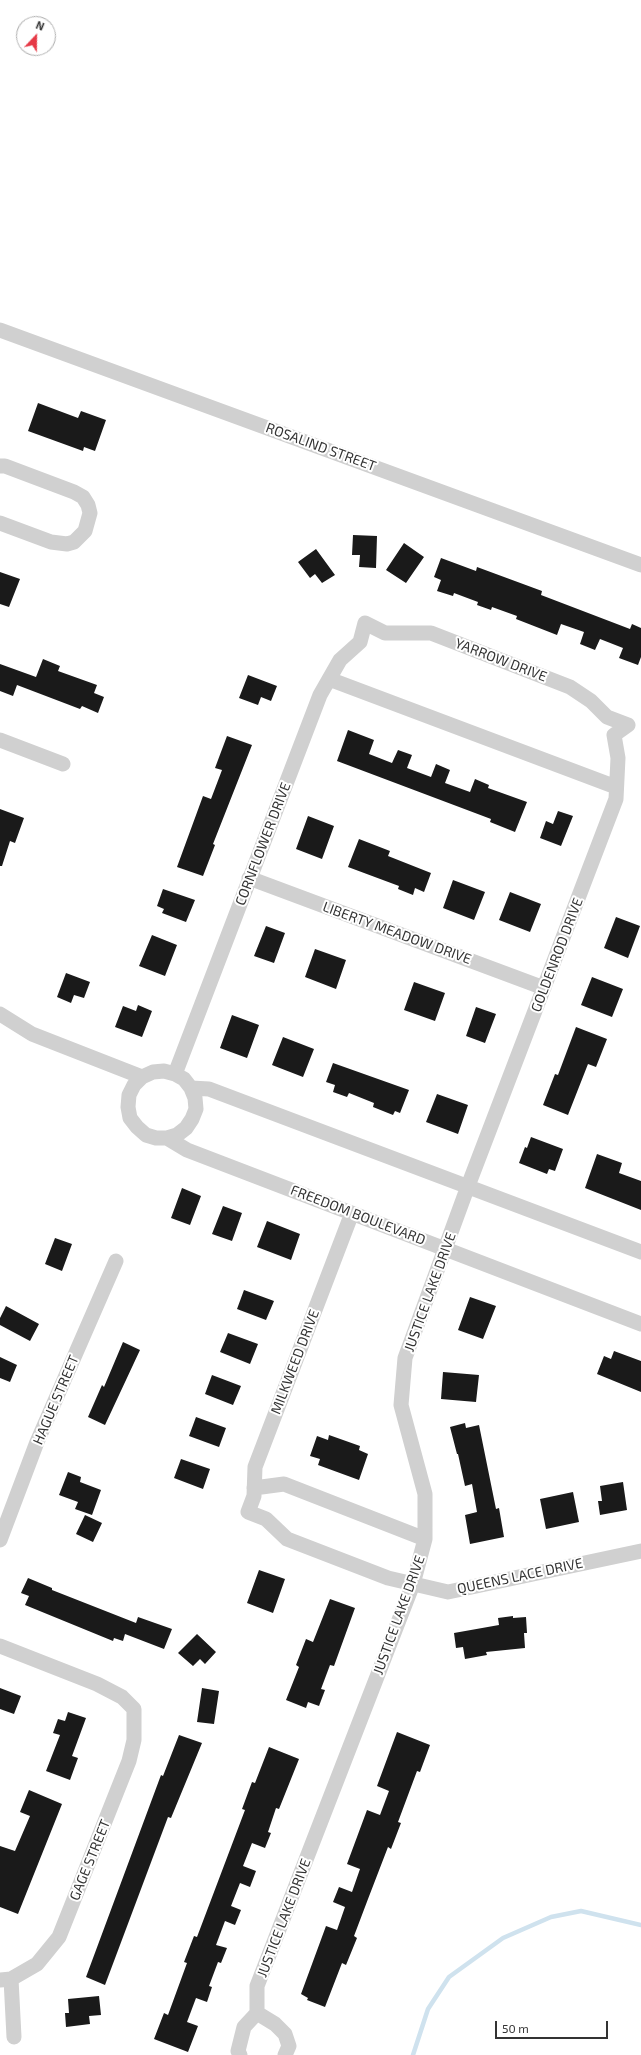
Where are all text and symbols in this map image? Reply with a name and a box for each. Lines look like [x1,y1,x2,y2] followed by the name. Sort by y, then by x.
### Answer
[16,16,56,56] north arrow
[34,18,46,33] text: N
[264,419,378,475] street label: ROSALIND STREET
[453,635,549,685] street label: YARROW DRIVE
[232,780,294,908] street label: CORNFLOWER DRIVE
[528,896,586,1014] street label: GOLDENROD DRIVE
[320,898,474,968] street label: LIBERTY MEADOW DRIVE
[288,1182,428,1248] street label: FREEDOM BOULEVARD
[401,1230,459,1354] street label: JUSTICE LAKE DRIVE
[267,1307,323,1417] street label: MILKWEED DRIVE
[30,1353,82,1447] street label: HAGUE STREET
[370,1553,428,1677] street label: JUSTICE LAKE DRIVE
[456,1554,584,1598] street label: QUEENS LACE DRIVE
[66,1817,114,1903] street label: GAGE STREET
[254,1856,314,1980] street label: JUSTICE LAKE DRIVE
[497,2013,610,2039] scale bar
[502,2021,529,2035] text: 50 m

